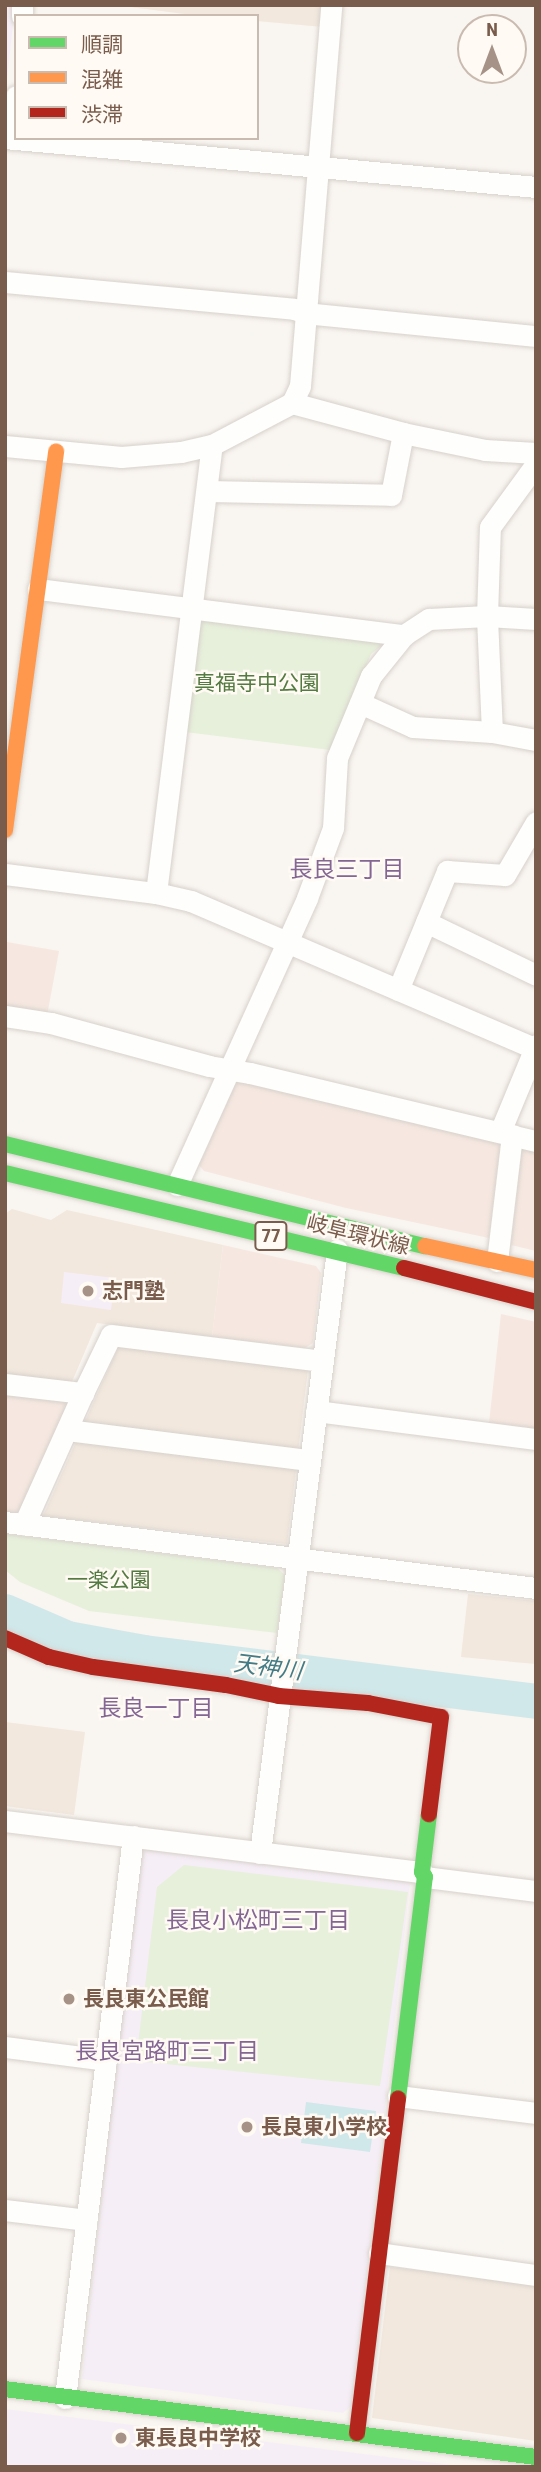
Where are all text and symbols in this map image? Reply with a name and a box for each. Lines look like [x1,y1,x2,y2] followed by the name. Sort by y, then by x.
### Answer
[14,14,259,140] legend
[457,14,527,84] north arrow
[486,18,498,41] text: N
[81,33,123,57] text: 順調
[81,68,123,92] text: 混雑
[81,103,123,127] text: 渋滞
[194,670,320,696] park label: 真福寺中公園
[290,856,404,884] district label: 長良三丁目
[304,1210,412,1260] street label: 岐阜環状線
[254,1220,288,1252] road number: 77
[102,1278,165,1304] place label: 志門塾
[80,1283,96,1299] marker: 志門塾
[67,1567,151,1593] park label: 一楽公園
[232,1650,304,1686] water label: 天神川
[99,1695,213,1723] district label: 長良一丁目
[166,1907,350,1935] district label: 長良小松町三丁目
[83,1986,209,2012] place label: 長良東公民館
[61,1991,77,2007] marker: 長良東公民館
[75,2038,259,2066] district label: 長良宮路町三丁目
[261,2114,387,2140] place label: 長良東小学校
[239,2119,255,2135] marker: 長良東小学校
[135,2425,261,2451] place label: 東長良中学校
[113,2430,129,2446] marker: 東長良中学校

